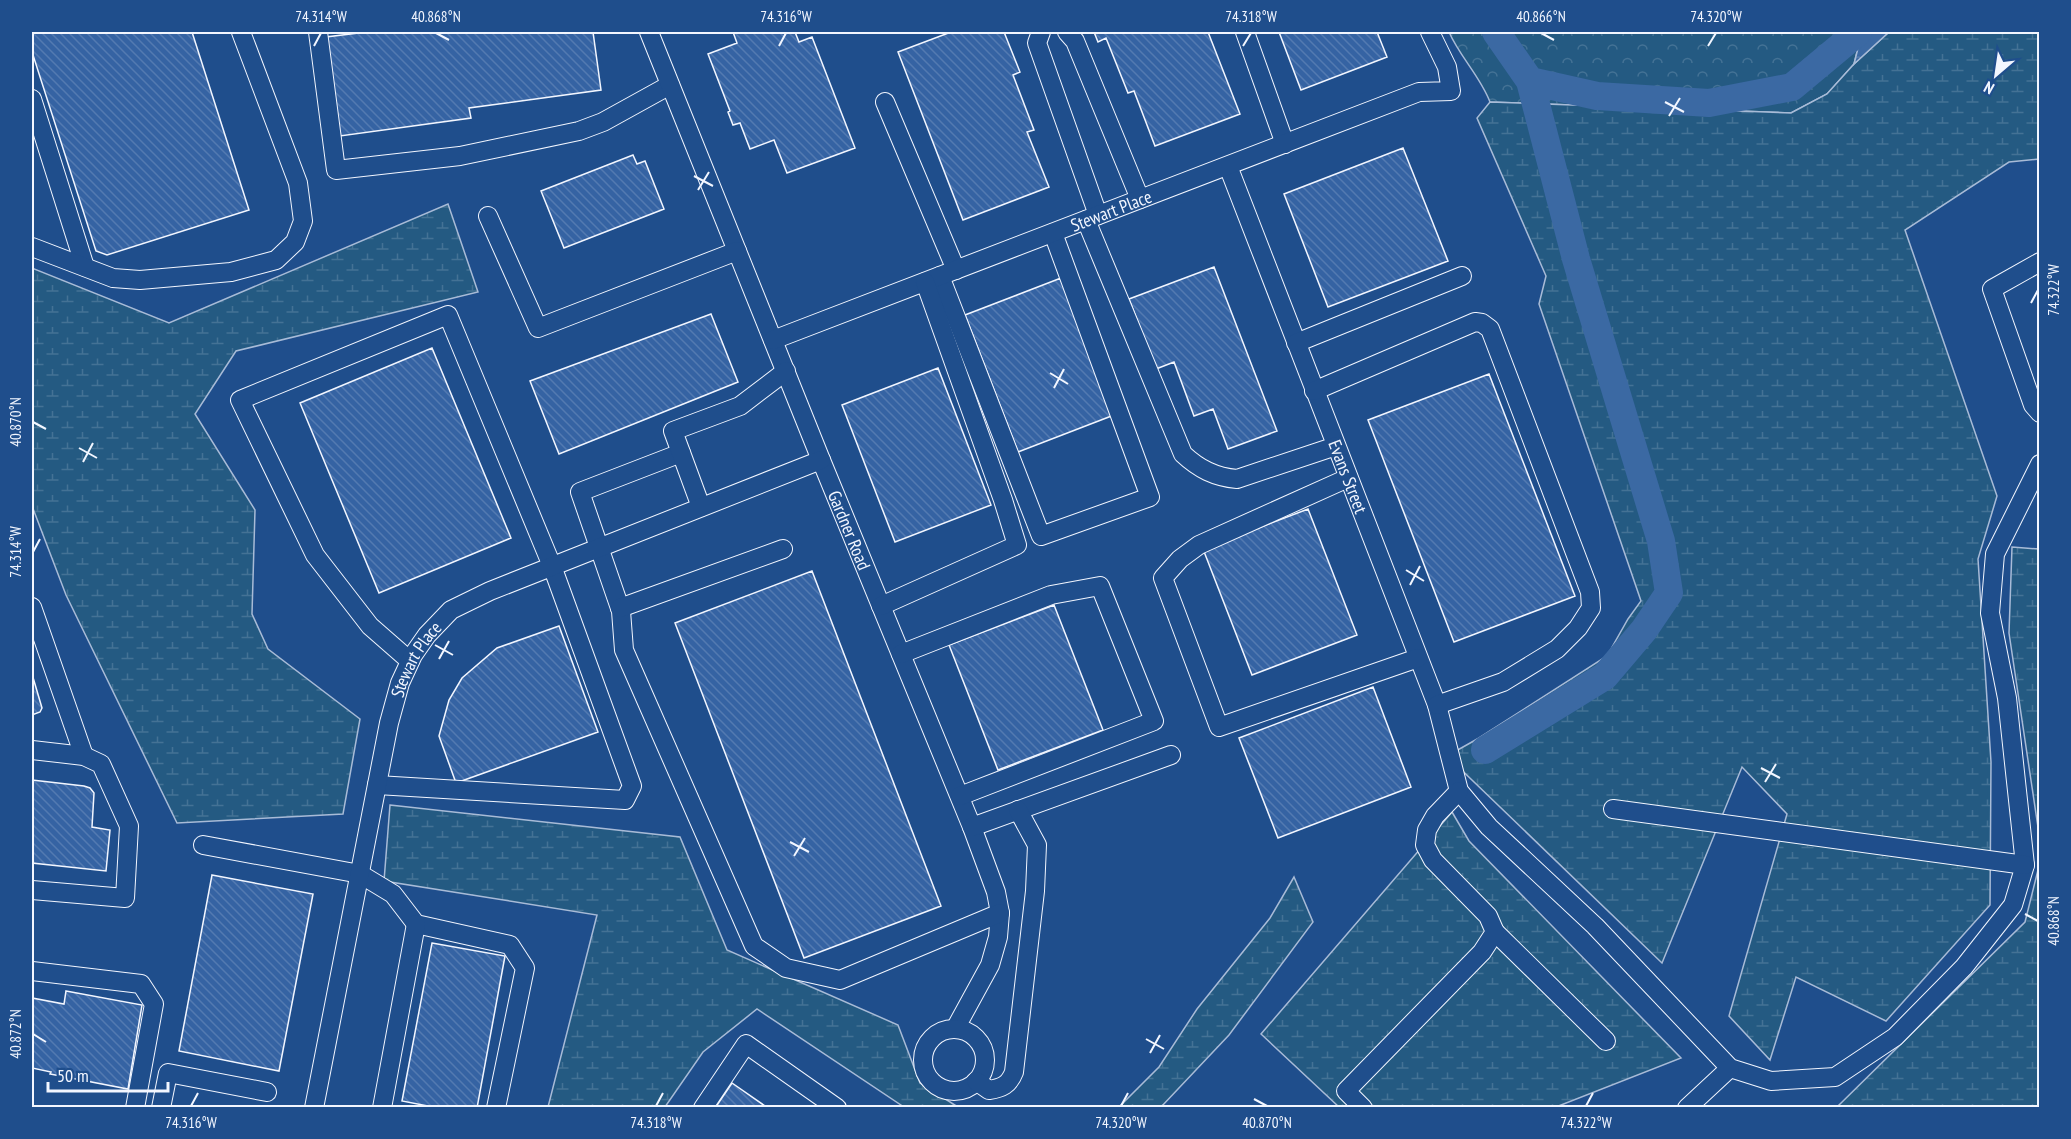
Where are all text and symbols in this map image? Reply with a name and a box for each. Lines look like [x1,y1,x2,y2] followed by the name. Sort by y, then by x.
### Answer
[295,7,347,26] text: 74.314°W
[411,7,461,26] text: 40.868°N
[760,7,812,26] text: 74.316°W
[1225,7,1277,26] text: 74.318°W
[1516,7,1566,26] text: 40.866°N
[1690,7,1742,26] text: 74.320°W
[1966,45,2026,105] north arrow
[1980,77,1997,99] text: N
[1067,184,1155,236] street label: Stewart Place
[2044,264,2063,316] text: 74.322°W
[6,397,25,447] text: 40.870°N
[1324,436,1373,517] street label: Evans Street
[823,487,876,573] street label: Gardner Road
[6,526,25,578] text: 74.314°W
[385,616,446,700] street label: Stewart Place
[2044,896,2063,946] text: 40.868°N
[6,1009,25,1059] text: 40.872°N
[48,1055,168,1093] scale bar
[57,1064,89,1087] text: 50 m
[165,1113,217,1132] text: 74.316°W
[630,1113,682,1132] text: 74.318°W
[1095,1113,1147,1132] text: 74.320°W
[1242,1113,1292,1132] text: 40.870°N
[1560,1113,1612,1132] text: 74.322°W

